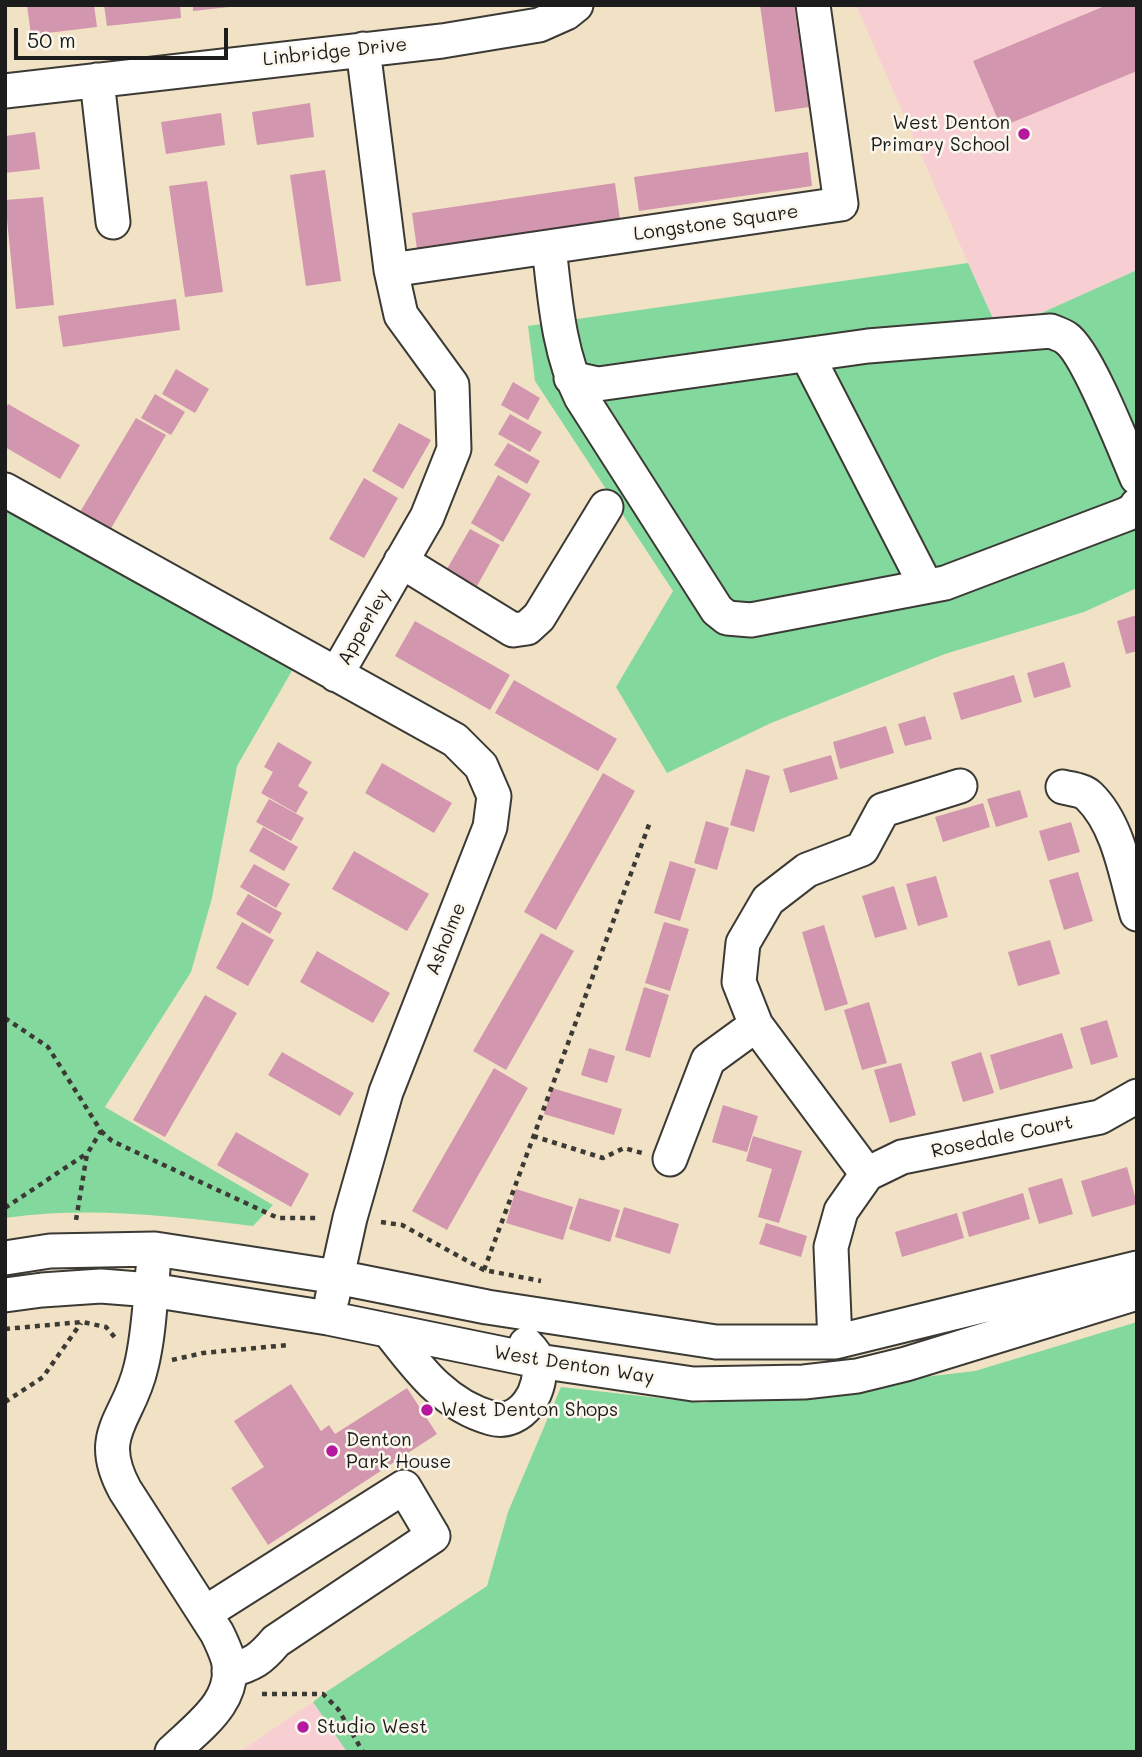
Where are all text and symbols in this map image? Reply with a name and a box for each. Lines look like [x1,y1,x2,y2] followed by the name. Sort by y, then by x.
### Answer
[18,14,231,58] scale bar
[27,26,76,53] text: 50 m
[262,33,408,71] street label: Linbridge Drive
[871,112,1010,156] place label: West Denton Primary School
[1016,126,1032,142] marker: West Denton Primary School
[632,200,800,246] street label: Longstone Square
[333,585,395,669] street label: Apperley
[421,899,471,979] street label: Asholme
[929,1111,1075,1163] street label: Rosedale Court
[492,1341,656,1389] street label: West Denton Way
[441,1399,618,1421] place label: West Denton Shops
[419,1402,435,1418] marker: West Denton Shops
[346,1429,451,1473] place label: Denton Park House
[324,1443,340,1459] marker: Denton Park House
[317,1716,428,1738] place label: Studio West
[295,1719,311,1735] marker: Studio West

